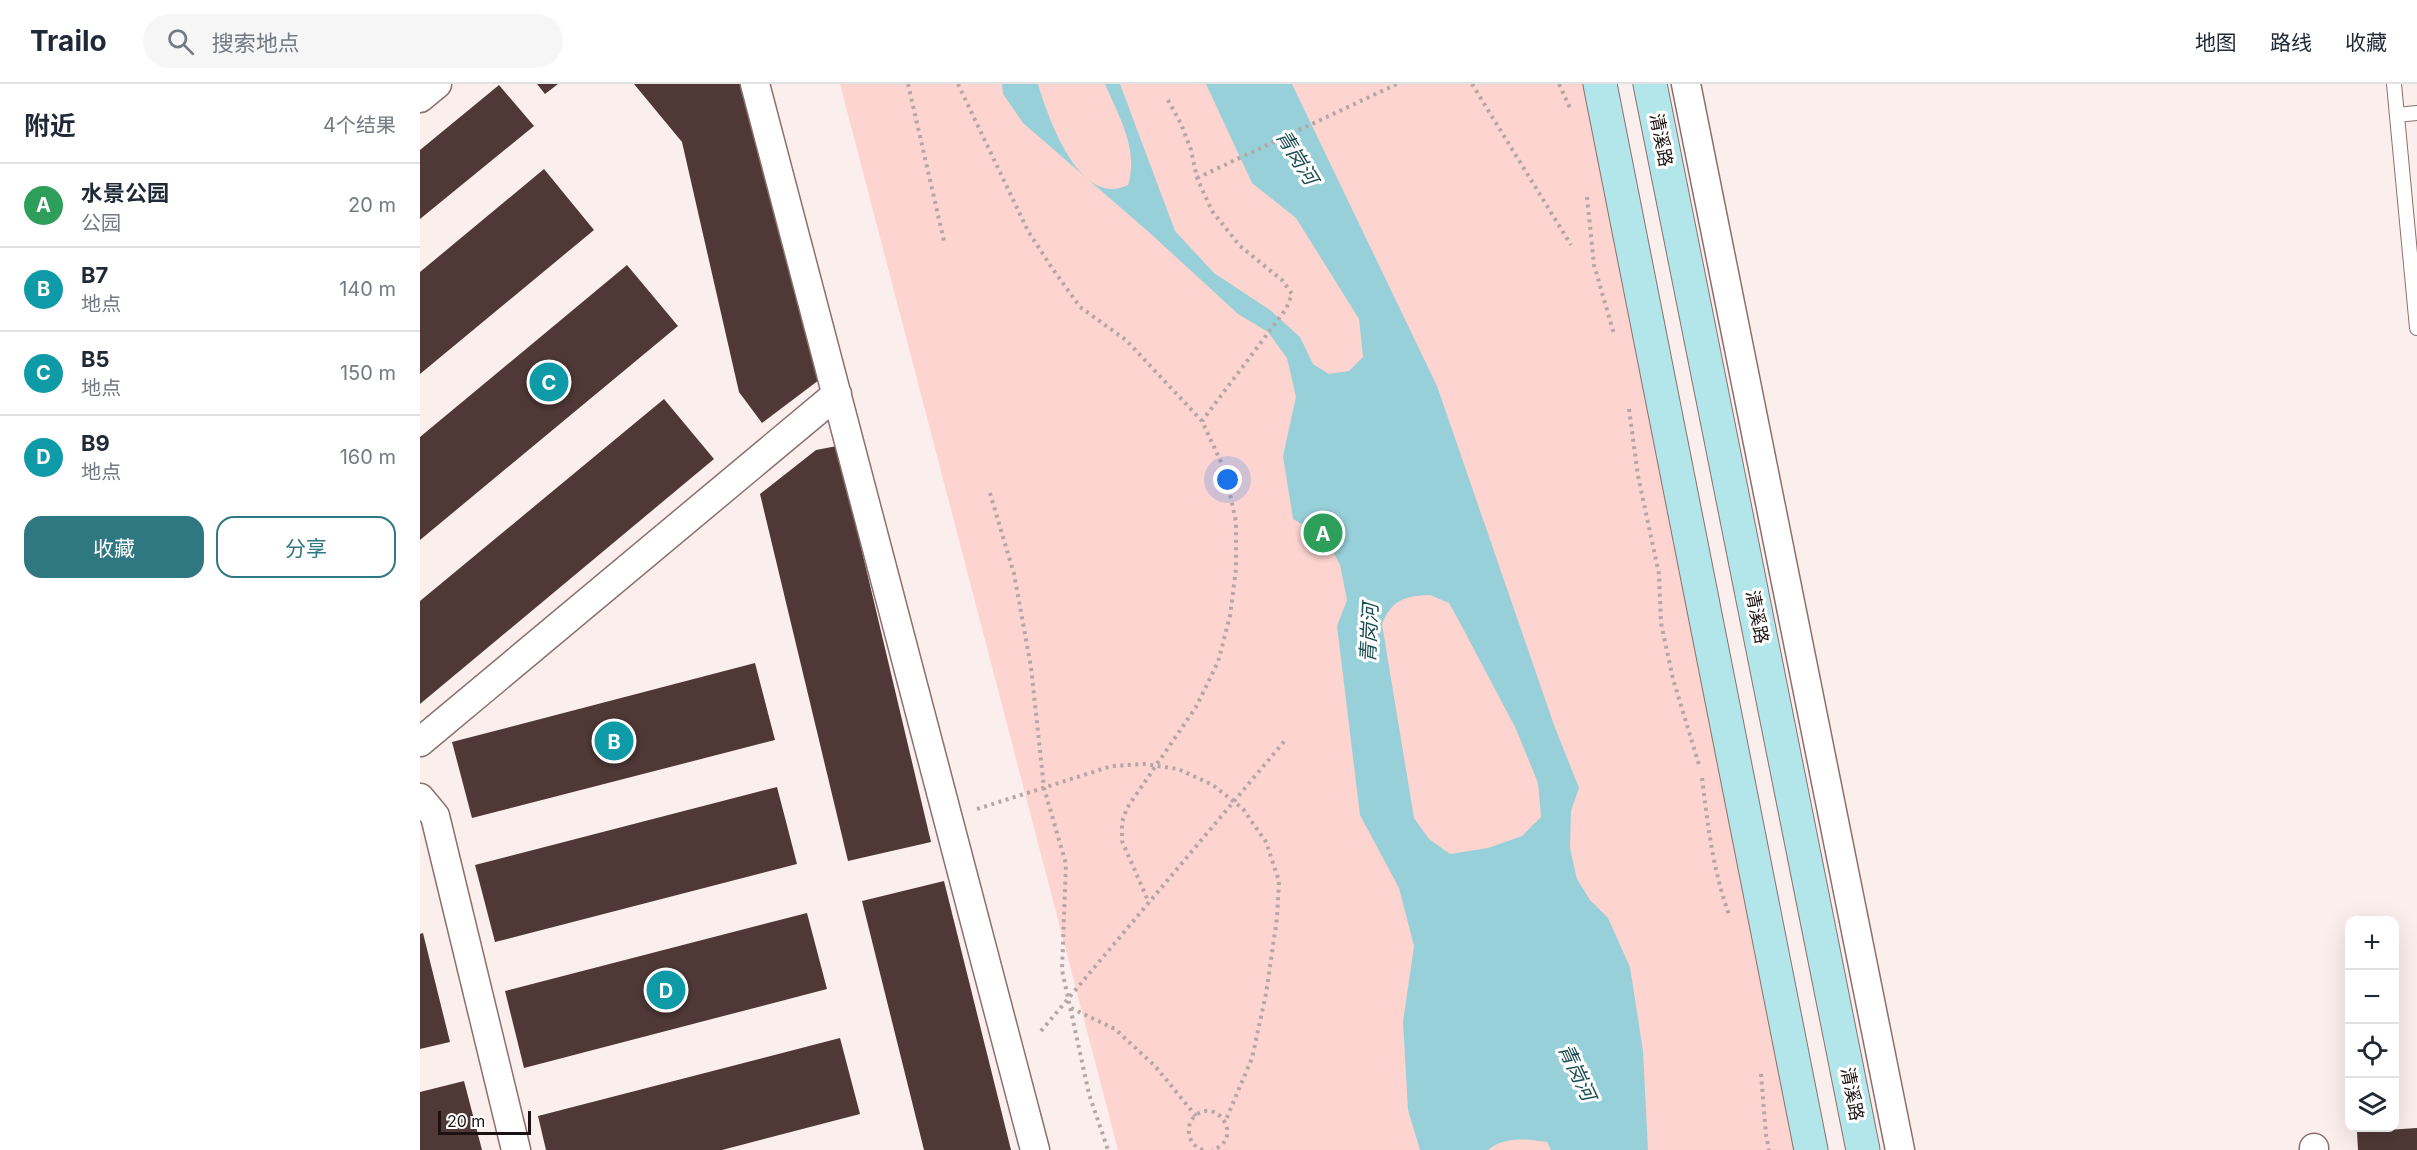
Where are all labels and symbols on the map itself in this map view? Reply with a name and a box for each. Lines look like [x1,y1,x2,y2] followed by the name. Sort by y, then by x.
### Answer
[1646,111,1677,168] street label: 清溪路
[1271,125,1325,192] water label: 青岗河
[530,360,568,404] pin: C
[1213,465,1242,494] your location
[1304,510,1342,556] pin: A
[1742,588,1773,645] street label: 清溪路
[1355,598,1383,664] water label: 青岗河
[594,718,634,764] pin: B
[646,968,686,1012] pin: D
[1553,1040,1602,1108] water label: 青岗河
[1837,1065,1868,1122] street label: 清溪路
[438,1108,531,1136] scale bar

